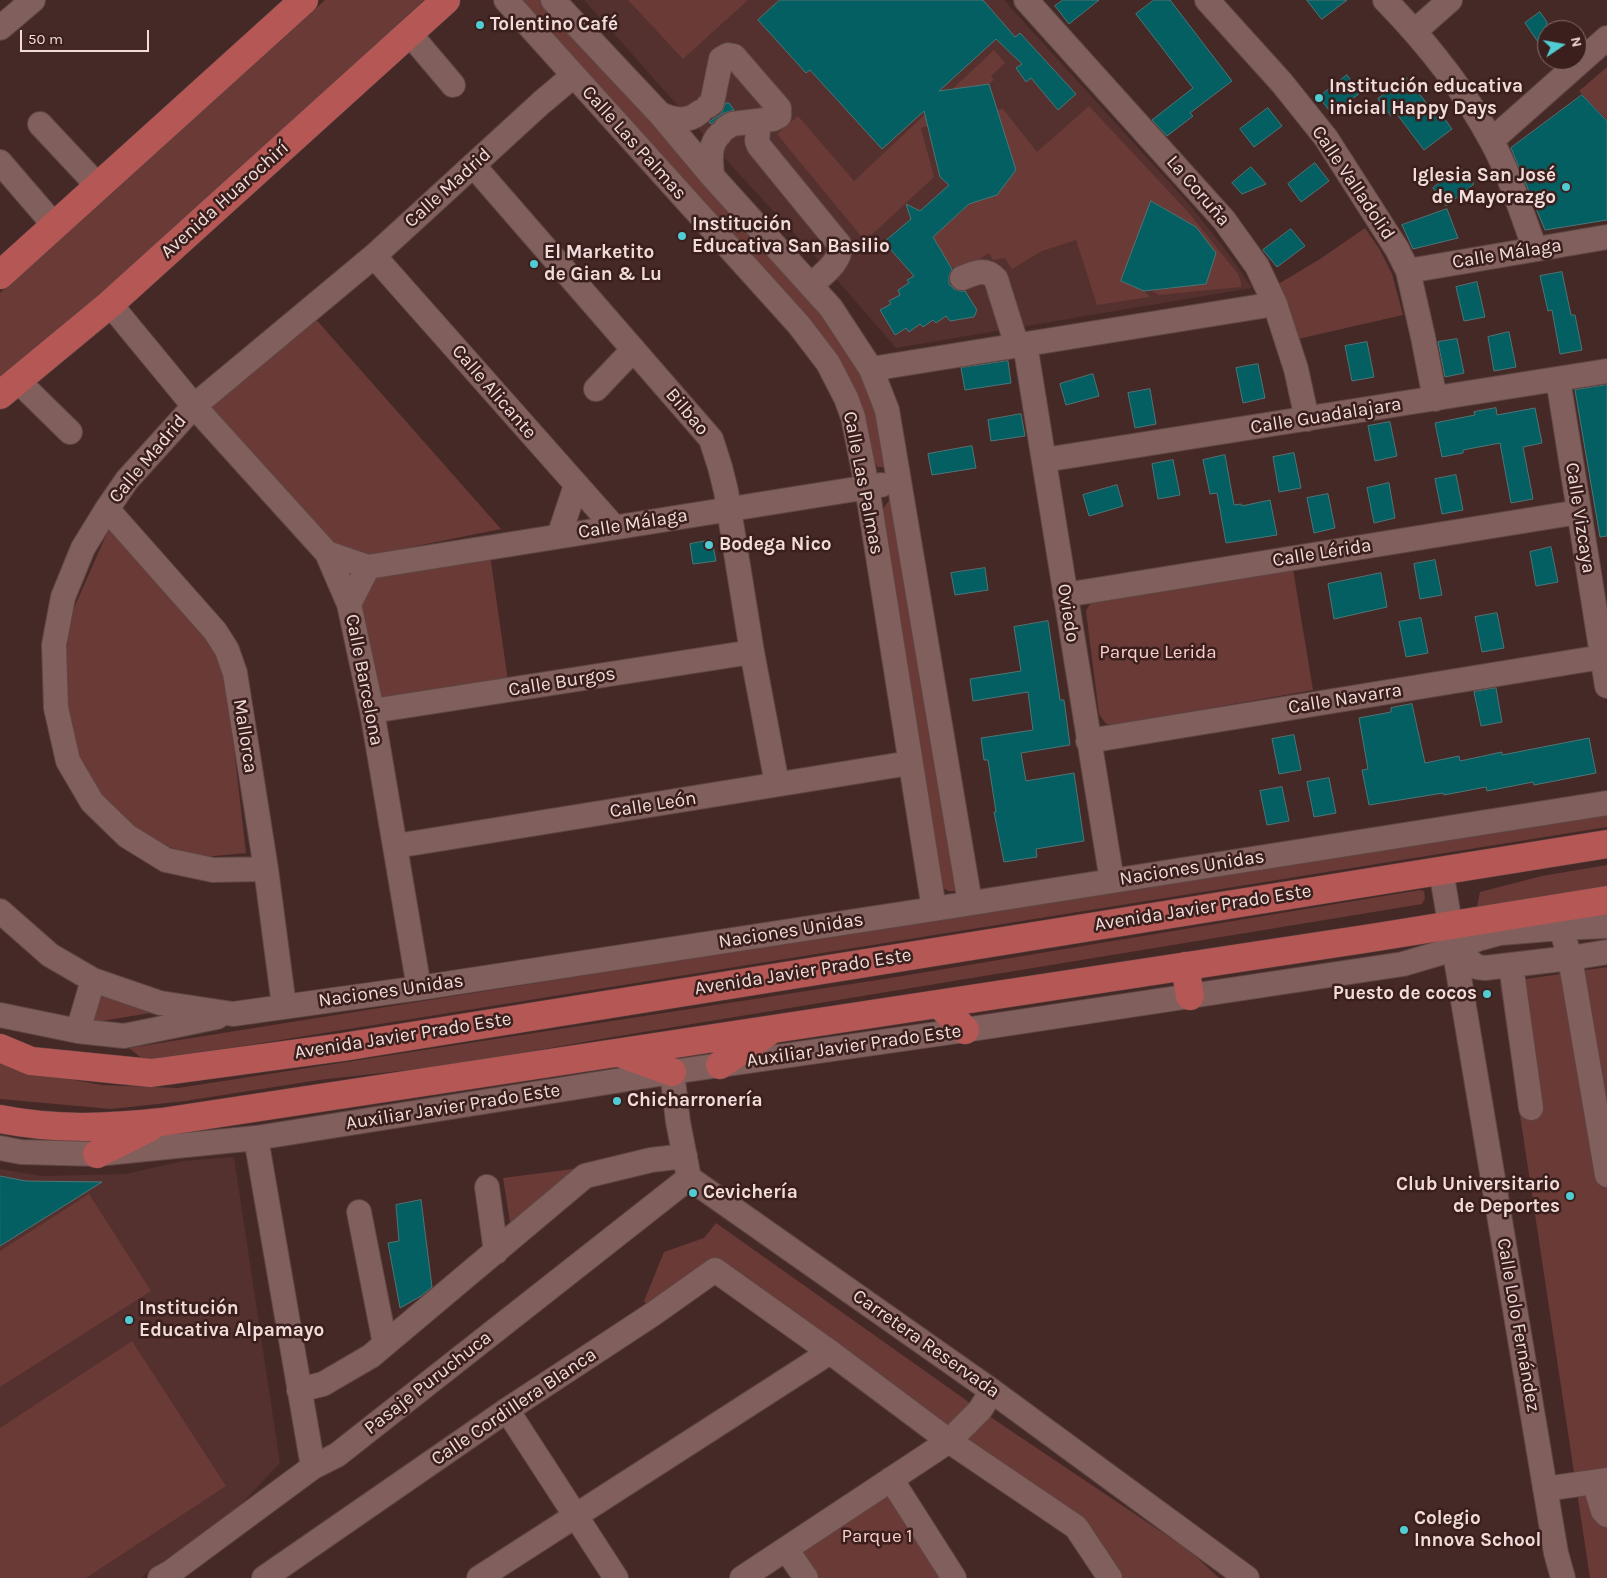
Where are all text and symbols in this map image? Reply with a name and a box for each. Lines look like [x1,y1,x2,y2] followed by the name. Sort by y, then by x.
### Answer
[490,14,618,36] place label: Tolentino Café
[474,19,486,31] marker: Tolentino Café
[22,20,151,52] scale bar
[1537,20,1587,70] north arrow
[28,30,63,48] text: 50 m
[1567,35,1586,49] text: N
[1329,76,1523,120] place label: Institución educativa inicial Happy Days
[577,81,691,205] street label: Calle Las Palmas
[1313,92,1325,104] marker: Institución educativa inicial Happy Days
[1306,122,1400,244] street label: Calle Valladolid
[156,136,294,264] street label: Avenida Huarochirí
[400,143,496,233] street label: Calle Madrid
[1161,151,1235,231] street label: La Coruña
[1412,165,1556,209] place label: Iglesia San José de Mayorazgo
[1560,181,1572,193] marker: Iglesia San José de Mayorazgo
[692,214,890,258] place label: Institución Educativa San Basilio
[676,230,688,242] marker: Institución Educativa San Basilio
[1451,234,1563,274] street label: Calle Málaga
[544,242,662,286] place label: El Marketito de Gian & Lu
[528,258,540,270] marker: El Marketito de Gian & Lu
[447,340,541,444] street label: Calle Alicante
[660,384,714,440] street label: Bilbao
[1249,393,1403,439] street label: Calle Guadalajara
[838,409,888,557] street label: Calle Las Palmas
[104,410,192,508] street label: Calle Madrid
[1560,461,1600,575] street label: Calle Vizcaya
[577,504,689,544] street label: Calle Málaga
[719,534,831,556] place label: Bodega Nico
[1271,534,1373,572] street label: Calle Lérida
[703,539,715,551] marker: Bodega Nico
[1052,582,1084,644] street label: Oviedo
[340,612,388,748] street label: Calle Barcelona
[1099,642,1217,664] park label: Parque Lerida
[507,662,617,702] street label: Calle Burgos
[1287,679,1403,719] street label: Calle Navarra
[228,697,262,775] street label: Mallorca
[608,787,698,823] street label: Calle León
[1118,845,1266,891] street label: Naciones Unidas
[1093,880,1313,936] street label: Avenida Javier Prado Este
[717,908,865,954] street label: Naciones Unidas
[693,944,913,1000] street label: Avenida Javier Prado Este
[317,970,465,1012] street label: Naciones Unidas
[1333,983,1477,1005] place label: Puesto de cocos
[1481,988,1493,1000] marker: Puesto de cocos
[293,1008,513,1064] street label: Avenida Javier Prado Este
[745,1020,963,1072] street label: Auxiliar Javier Prado Este
[344,1079,562,1135] street label: Auxiliar Javier Prado Este
[627,1090,762,1112] place label: Chicharronería
[611,1095,623,1107] marker: Chicharronería
[1396,1174,1560,1218] place label: Club Universitario de Deportes
[703,1182,798,1204] place label: Cevichería
[687,1187,699,1199] marker: Cevichería
[1564,1190,1576,1202] marker: Club Universitario de Deportes
[1491,1236,1545,1414] street label: Calle Lolo Fernández
[848,1285,1004,1403] street label: Carretera Reservada
[139,1298,324,1342] place label: Institución Educativa Alpamayo
[123,1314,135,1326] marker: Institución Educativa Alpamayo
[360,1326,496,1440] street label: Pasaje Puruchuca
[427,1343,601,1471] street label: Calle Cordillera Blanca
[1414,1508,1541,1552] place label: Colegio Innova School
[1398,1524,1410,1536] marker: Colegio Innova School
[841,1526,913,1548] park label: Parque 1

